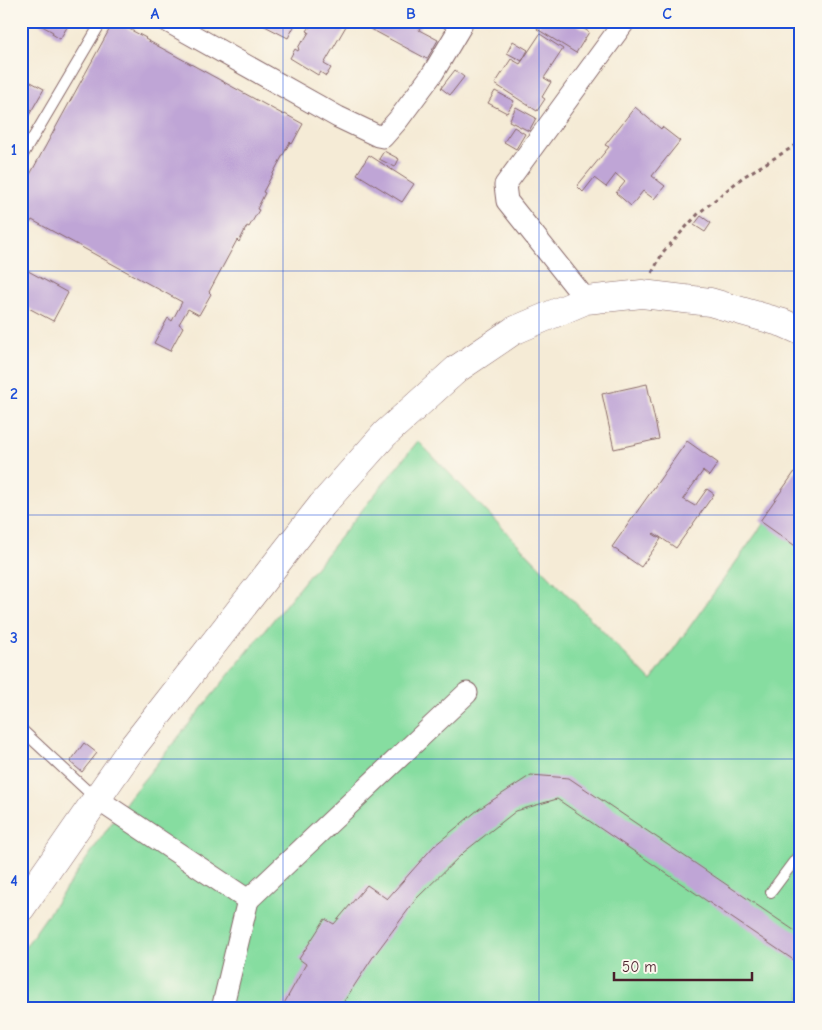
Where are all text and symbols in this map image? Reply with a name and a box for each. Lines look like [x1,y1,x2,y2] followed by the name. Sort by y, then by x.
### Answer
[151,5,160,23] text: A
[406,5,416,23] text: B
[662,5,672,23] text: C
[11,141,17,159] text: 1
[10,385,18,403] text: 2
[10,629,18,647] text: 3
[10,872,18,890] text: 4
[614,950,752,982] scale bar
[622,958,657,976] text: 50 m

